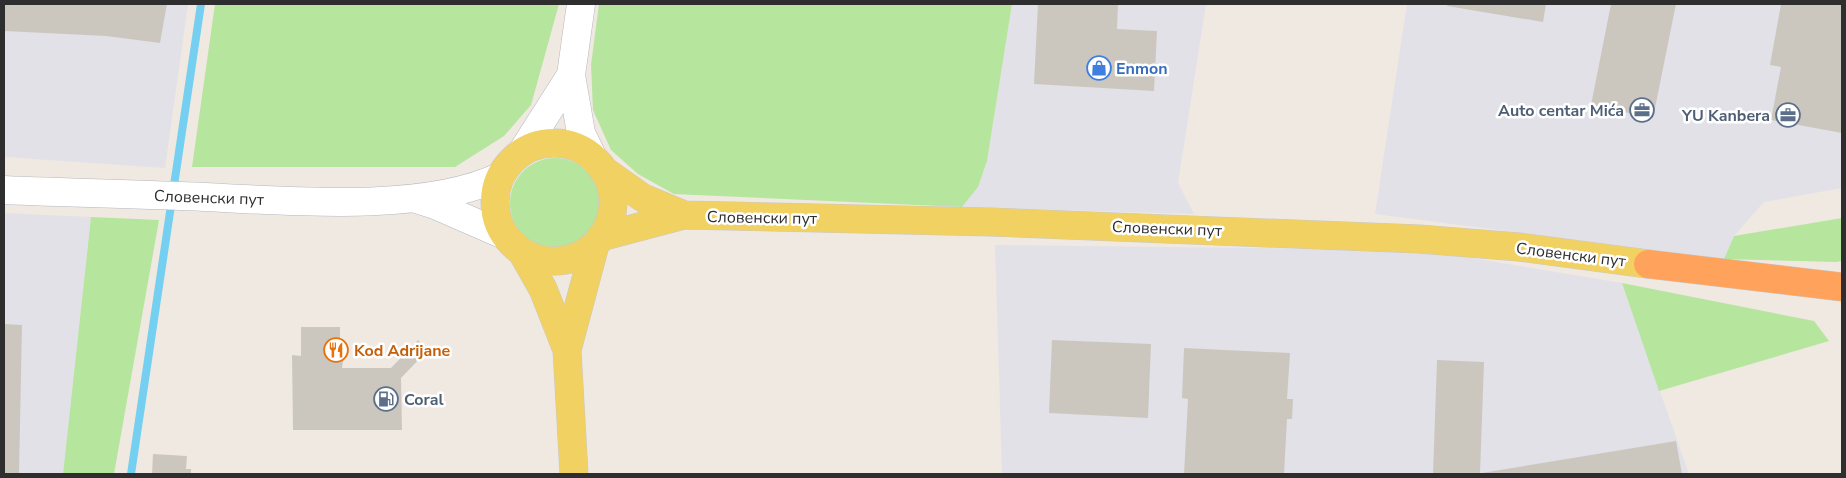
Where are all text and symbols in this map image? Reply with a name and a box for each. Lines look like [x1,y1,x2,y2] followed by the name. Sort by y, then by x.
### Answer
[1086,55,1112,81] shop icon: Enmon
[1116,58,1168,80] place label: Enmon
[1629,97,1655,123] office icon: Auto centar Mića
[1498,100,1624,122] place label: Auto centar Mića
[1775,102,1801,128] office icon: YU Kanbera
[1681,105,1770,127] place label: YU Kanbera
[154,185,265,211] street label: Словенски пут
[707,206,818,230] street label: Словенски пут
[1112,216,1223,242] street label: Словенски пут
[1515,237,1628,273] street label: Словенски пут
[323,337,349,363] restaurant icon: Kod Adrijane
[354,340,451,362] place label: Kod Adrijane
[373,386,399,412] fuel station icon: Coral
[404,389,444,411] place label: Coral

